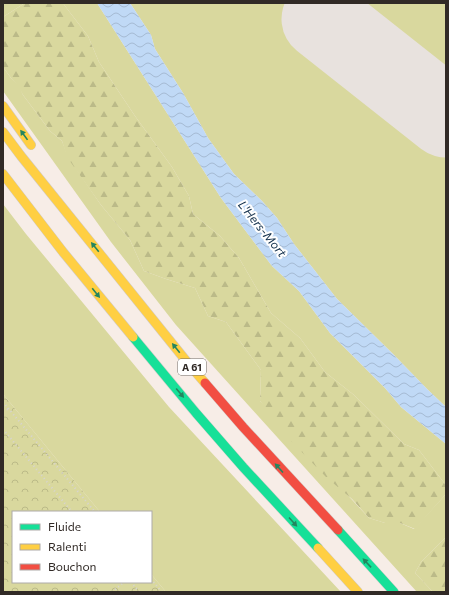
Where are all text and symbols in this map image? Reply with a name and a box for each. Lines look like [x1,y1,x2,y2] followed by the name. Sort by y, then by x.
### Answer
[20,130,28,140] one-way arrow
[236,198,290,260] water label: L'Hers-Mort
[90,241,99,252] one-way arrow
[92,288,101,298] one-way arrow
[172,343,180,354] one-way arrow
[178,359,206,375] road number: A 61
[175,388,184,398] one-way arrow
[275,462,284,473] one-way arrow
[12,511,152,583] legend
[288,517,298,527] one-way arrow
[48,519,81,533] text: Fluide
[48,539,87,553] text: Ralenti
[48,559,96,573] text: Bouchon
[363,559,372,568] one-way arrow

